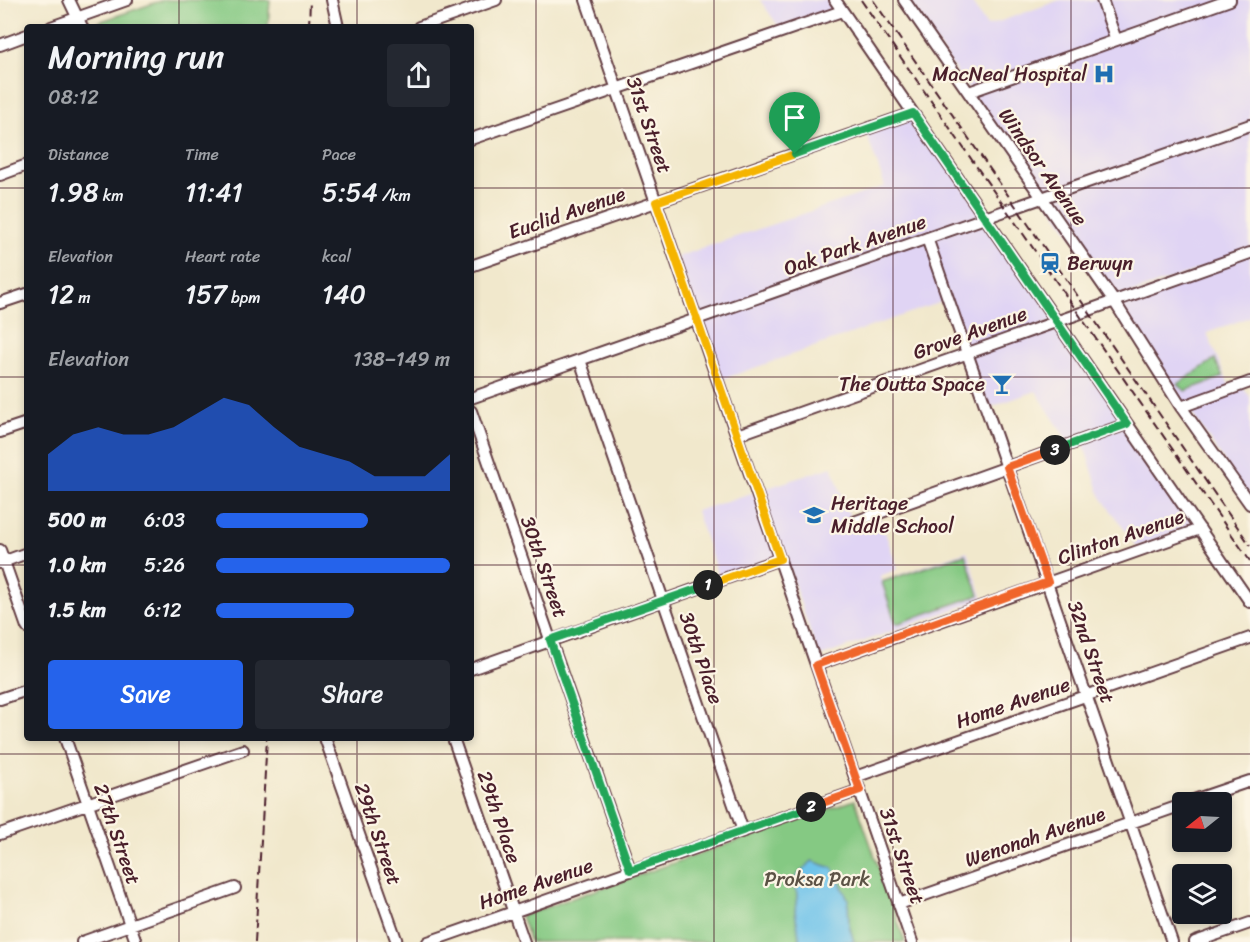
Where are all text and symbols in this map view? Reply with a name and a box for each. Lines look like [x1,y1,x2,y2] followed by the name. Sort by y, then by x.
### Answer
[48,28,224,86] text: Morning run
[387,44,450,107] button: share
[932,57,1087,92] place label: MacNeal Hospital
[1092,62,1116,86] hospital icon: MacNeal Hospital
[616,72,682,179] street label: 31st Street
[48,80,99,115] text: 08:12
[769,92,820,154] pin
[989,100,1097,234] street label: Windsor Avenue
[778,101,811,134] icon: arrive
[48,140,109,169] text: Distance
[185,140,219,169] text: Time
[322,140,356,169] text: Pace
[48,169,99,215] text: 1.98
[185,169,243,215] text: 11:41
[322,169,378,215] text: 5:54
[503,176,631,250] street label: Euclid Avenue
[99,181,124,210] text: km
[378,181,411,210] text: /km
[779,204,931,286] street label: Oak Park Avenue
[48,242,113,271] text: Elevation
[185,242,260,271] text: Heart rate
[322,242,351,271] text: kcal
[1067,246,1133,281] place label: Berwyn
[1038,251,1062,275] station icon: Berwyn
[48,271,74,317] text: 12
[185,271,227,317] text: 157
[322,271,366,317] text: 140
[74,283,91,312] text: m
[227,283,261,312] text: bpm
[908,296,1032,370] street label: Grove Avenue
[48,342,129,377] text: Elevation
[353,342,450,377] text: 138–149 m
[839,367,985,402] place label: The Outta Space
[990,372,1014,396] bar icon: The Outta Space
[1040,435,1070,465] pin: 3
[1051,435,1059,464] text: 3
[831,486,954,544] place label: Heritage Middle School
[1053,499,1189,575] street label: Clinton Avenue
[48,503,106,538] text: 500 m
[144,503,185,538] text: 6:03
[802,503,826,527] school or university icon: Heritage Middle School
[510,511,578,623] street label: 30th Street
[48,548,106,583] text: 1.0 km
[144,548,185,583] text: 5:26
[693,570,723,600] pin: 1
[705,570,711,599] text: 1
[48,593,106,628] text: 1.5 km
[144,593,182,628] text: 6:12
[1057,596,1125,709] street label: 32nd Street
[669,607,733,709] street label: 30th Place
[48,660,243,729] button: Save
[255,660,450,729] button: Share
[951,667,1075,739] street label: Home Avenue
[467,766,531,868] street label: 29th Place
[83,778,151,890] street label: 27th Street
[344,778,412,890] street label: 29th Street
[796,792,826,822] pin: 2
[806,792,816,821] text: 2
[1172,792,1232,852] north arrow
[1172,792,1232,924] map controls
[960,796,1111,877] street label: Wenonah Avenue
[869,803,935,910] street label: 31st Street
[474,848,598,920] street label: Home Avenue
[764,862,870,897] park label: Proksa Park
[1172,864,1232,924] button: layers

